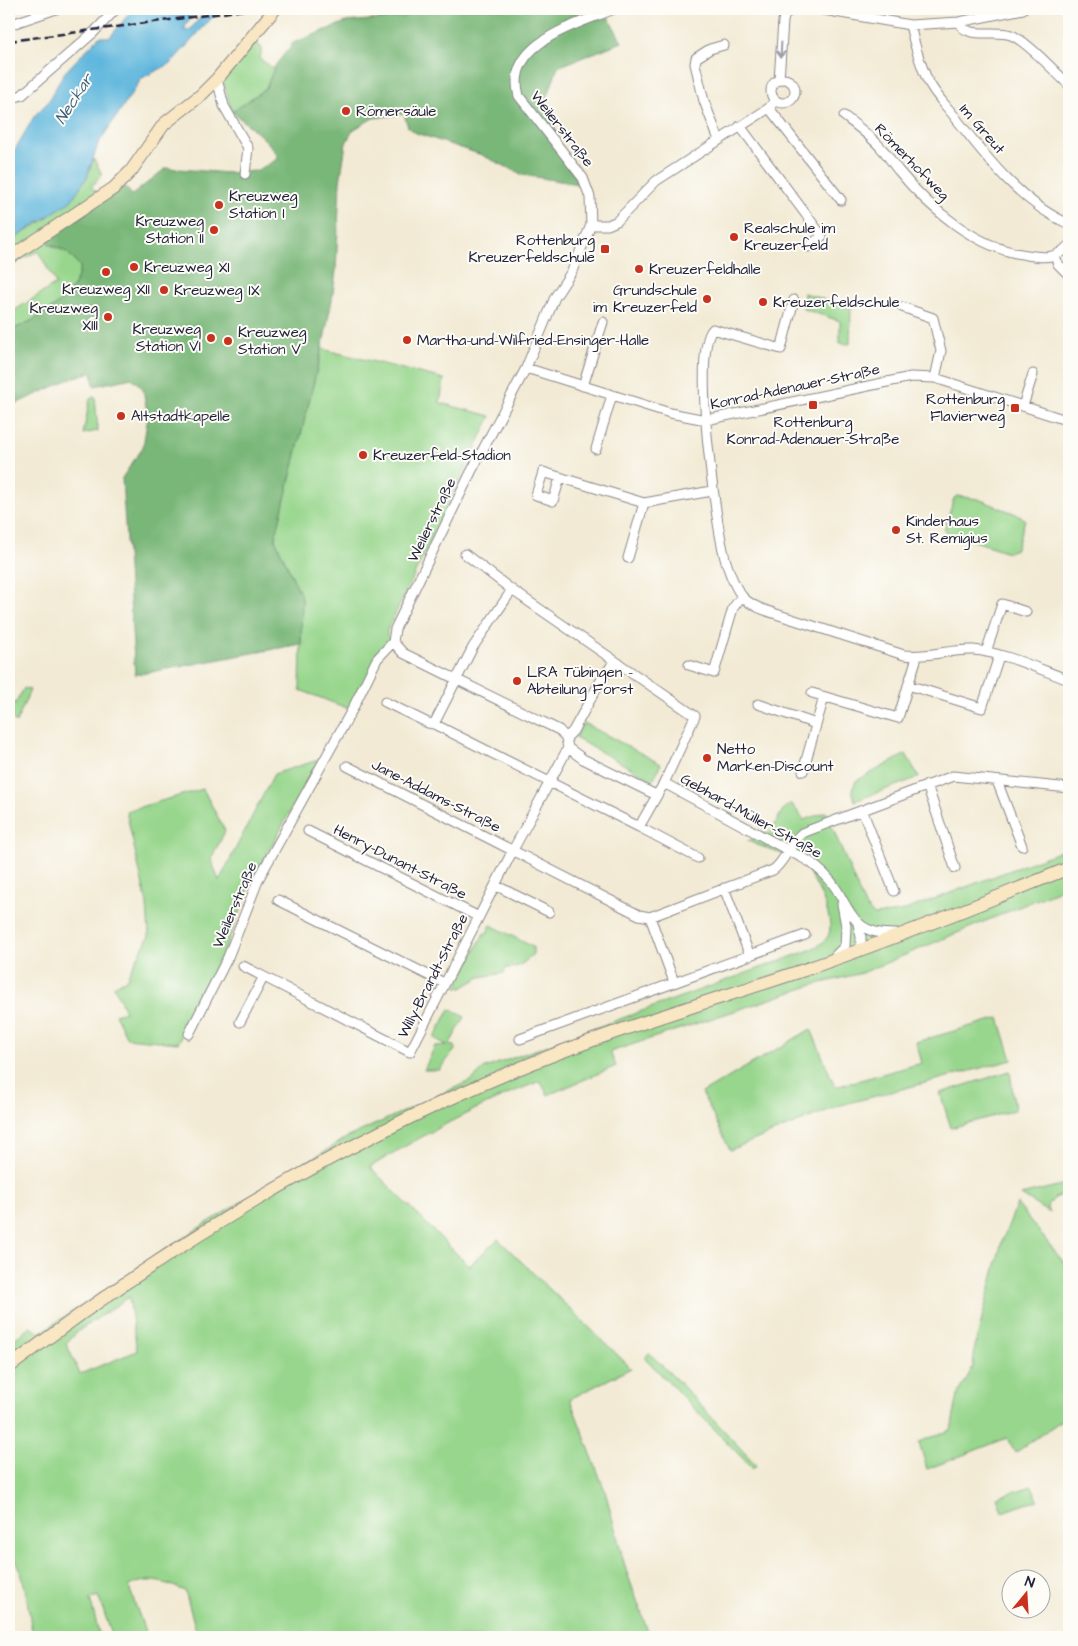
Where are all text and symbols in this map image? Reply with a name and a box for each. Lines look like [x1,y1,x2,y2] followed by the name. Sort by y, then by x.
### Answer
[776,42,785,58] one-way arrow
[50,68,100,128] water label: Neckar
[526,86,598,172] street label: Weilerstraße
[954,99,1010,159] street label: Im Greut
[356,101,436,122] place label: Römersäule
[340,105,352,117] marker: Römersäule
[869,119,954,206] street label: Römerhofweg
[229,186,298,224] place label: Kreuzweg Station I
[213,199,225,211] marker: Kreuzweg Station I
[136,211,204,249] place label: Kreuzweg Station II
[744,218,836,256] place label: Realschule im Kreuzerfeld
[208,224,220,236] marker: Kreuzweg Station II
[468,230,595,268] place label: Rottenburg Kreuzerfeldschule
[728,231,740,243] marker: Realschule im Kreuzerfeld
[599,243,611,255] marker: Rottenburg Kreuzerfeldschule
[144,257,230,279] place label: Kreuzweg XI
[649,259,761,280] place label: Kreuzerfeldhalle
[128,261,140,273] marker: Kreuzweg XI
[633,263,645,275] marker: Kreuzerfeldhalle
[100,266,112,278] marker: Kreuzweg XII
[62,279,150,301] place label: Kreuzweg XII
[174,280,260,302] place label: Kreuzweg IX
[593,280,697,318] place label: Grundschule im Kreuzerfeld
[158,284,170,296] marker: Kreuzweg IX
[773,292,900,313] place label: Kreuzerfeldschule
[701,293,713,305] marker: Grundschule im Kreuzerfeld
[757,296,769,308] marker: Kreuzerfeldschule
[30,298,98,336] place label: Kreuzweg XIII
[102,311,114,323] marker: Kreuzweg XIII
[133,319,201,357] place label: Kreuzweg Station VI
[238,322,307,360] place label: Kreuzweg Station V
[417,330,649,352] place label: Martha-und-Wilfried-Ensinger-Halle
[205,332,217,344] marker: Kreuzweg Station VI
[401,334,413,346] marker: Martha-und-Wilfried-Ensinger-Halle
[222,335,234,347] marker: Kreuzweg Station V
[708,359,882,415] street label: Konrad-Adenauer-Straße
[926,389,1005,428] place label: Rottenburg Flavierweg
[807,399,819,411] marker: Rottenburg Konrad-Adenauer-Straße
[1009,402,1021,414] marker: Rottenburg Flavierweg
[131,406,230,427] place label: Altstadtkapelle
[115,410,127,422] marker: Altstadtkapelle
[727,412,899,450] place label: Rottenburg Konrad-Adenauer-Straße
[373,445,511,466] place label: Kreuzerfeld-Stadion
[357,449,369,461] marker: Kreuzerfeld-Stadion
[403,474,461,566] street label: Weilerstraße
[906,511,988,550] place label: Kinderhaus St. Remigius
[890,524,902,536] marker: Kinderhaus St. Remigius
[527,662,633,701] place label: LRA Tübingen - Abteilung Forst
[511,675,523,687] marker: LRA Tübingen - Abteilung Forst
[717,739,833,777] place label: Netto Marken-Discount
[701,752,713,764] marker: Netto Marken-Discount
[368,754,504,838] street label: Jane-Addams-Straße
[676,768,826,864] street label: Gebhard-Müller-Straße
[329,819,470,906] street label: Henry-Dunant-Straße
[207,859,263,951] street label: Weilerstraße
[393,910,474,1042] street label: Willy-Brandt-Straße
[1000,1568,1050,1618] north arrow
[1022,1572,1037,1594] text: N

